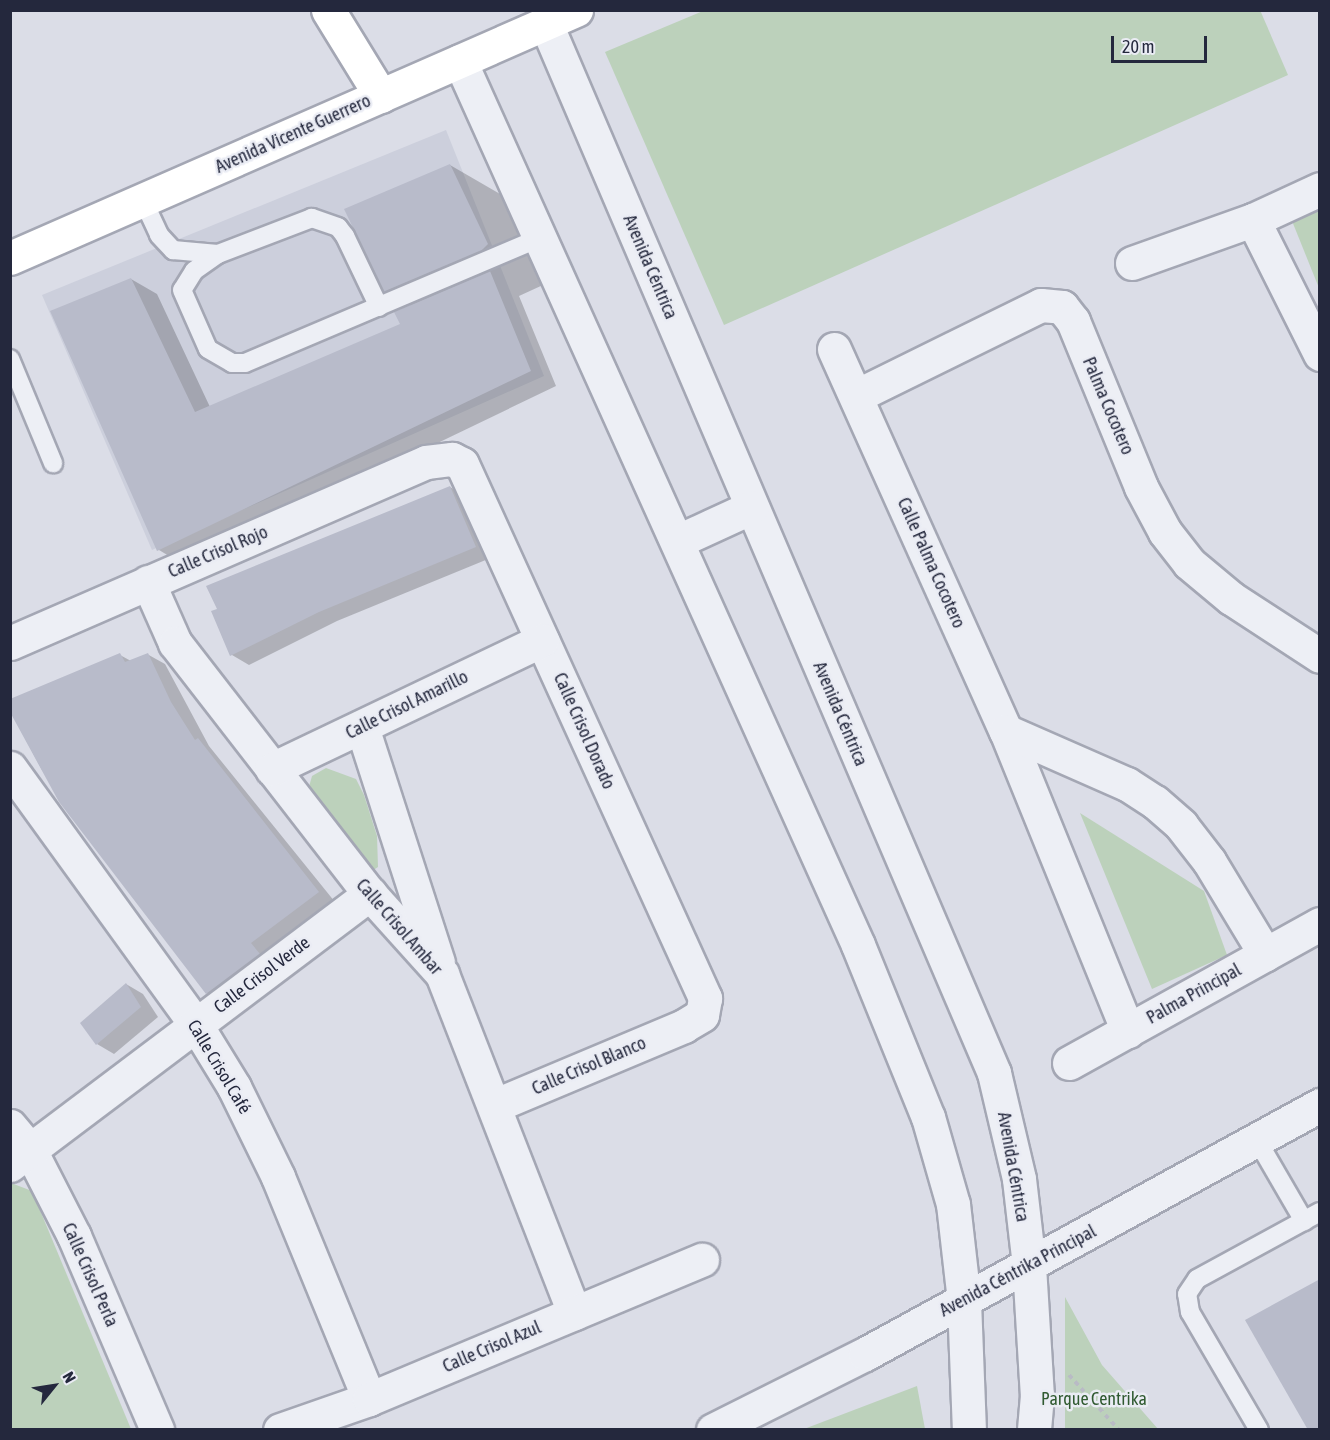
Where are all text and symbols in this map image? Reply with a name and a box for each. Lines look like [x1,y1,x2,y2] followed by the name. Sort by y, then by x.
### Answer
[1114,24,1210,62] scale bar
[1122,36,1154,57] text: 20 m
[212,90,374,178] street label: Avenida Vicente Guerrero
[618,212,682,322] street label: Avenida Céntrica
[1078,354,1138,458] street label: Palma Cocotero
[893,494,969,632] street label: Calle Palma Cocotero
[165,521,271,583] street label: Calle Crisol Rojo
[808,659,872,769] street label: Avenida Céntrica
[342,666,472,744] street label: Calle Crisol Amarillo
[549,670,619,792] street label: Calle Crisol Dorado
[351,875,447,979] street label: Calle Crisol Ambar
[210,932,314,1018] street label: Calle Crisol Verde
[1143,959,1245,1029] street label: Palma Principal
[183,1016,255,1118] street label: Calle Crisol Café
[529,1032,649,1100] street label: Calle Crisol Blanco
[993,1110,1033,1224] street label: Avenida Céntrica
[57,1220,123,1330] street label: Calle Crisol Perla
[936,1221,1100,1321] street label: Avenida Céntrika Principal
[440,1317,544,1377] street label: Calle Crisol Azul
[24,1356,84,1416] north arrow
[59,1368,80,1386] text: N
[1041,1388,1147,1410] park label: Parque Centrika

